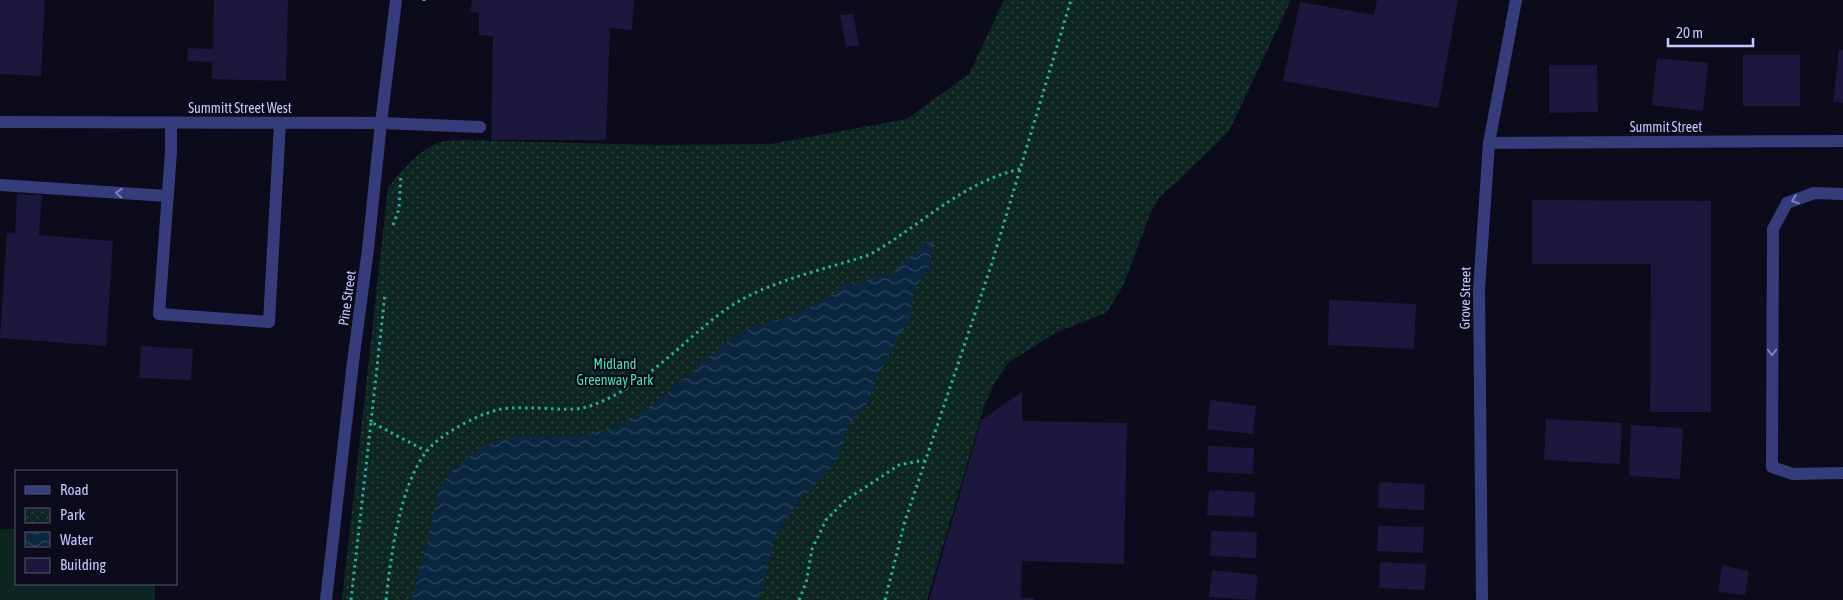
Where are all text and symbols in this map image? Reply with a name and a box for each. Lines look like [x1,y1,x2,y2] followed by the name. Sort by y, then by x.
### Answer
[1668,15,1753,47] scale bar
[1676,24,1703,41] text: 20 m
[188,100,292,116] street label: Summitt Street West
[1630,119,1702,135] street label: Summit Street
[114,188,122,199] one-way arrow
[1792,194,1800,204] one-way arrow
[1456,267,1474,329] street label: Grove Street
[335,269,359,327] street label: Pine Street
[1767,349,1777,357] one-way arrow
[577,356,653,388] park label: Midland Greenway Park
[15,470,178,585] legend
[60,481,89,498] text: Road
[60,506,85,523] text: Park
[60,531,93,548] text: Water
[60,556,106,573] text: Building

